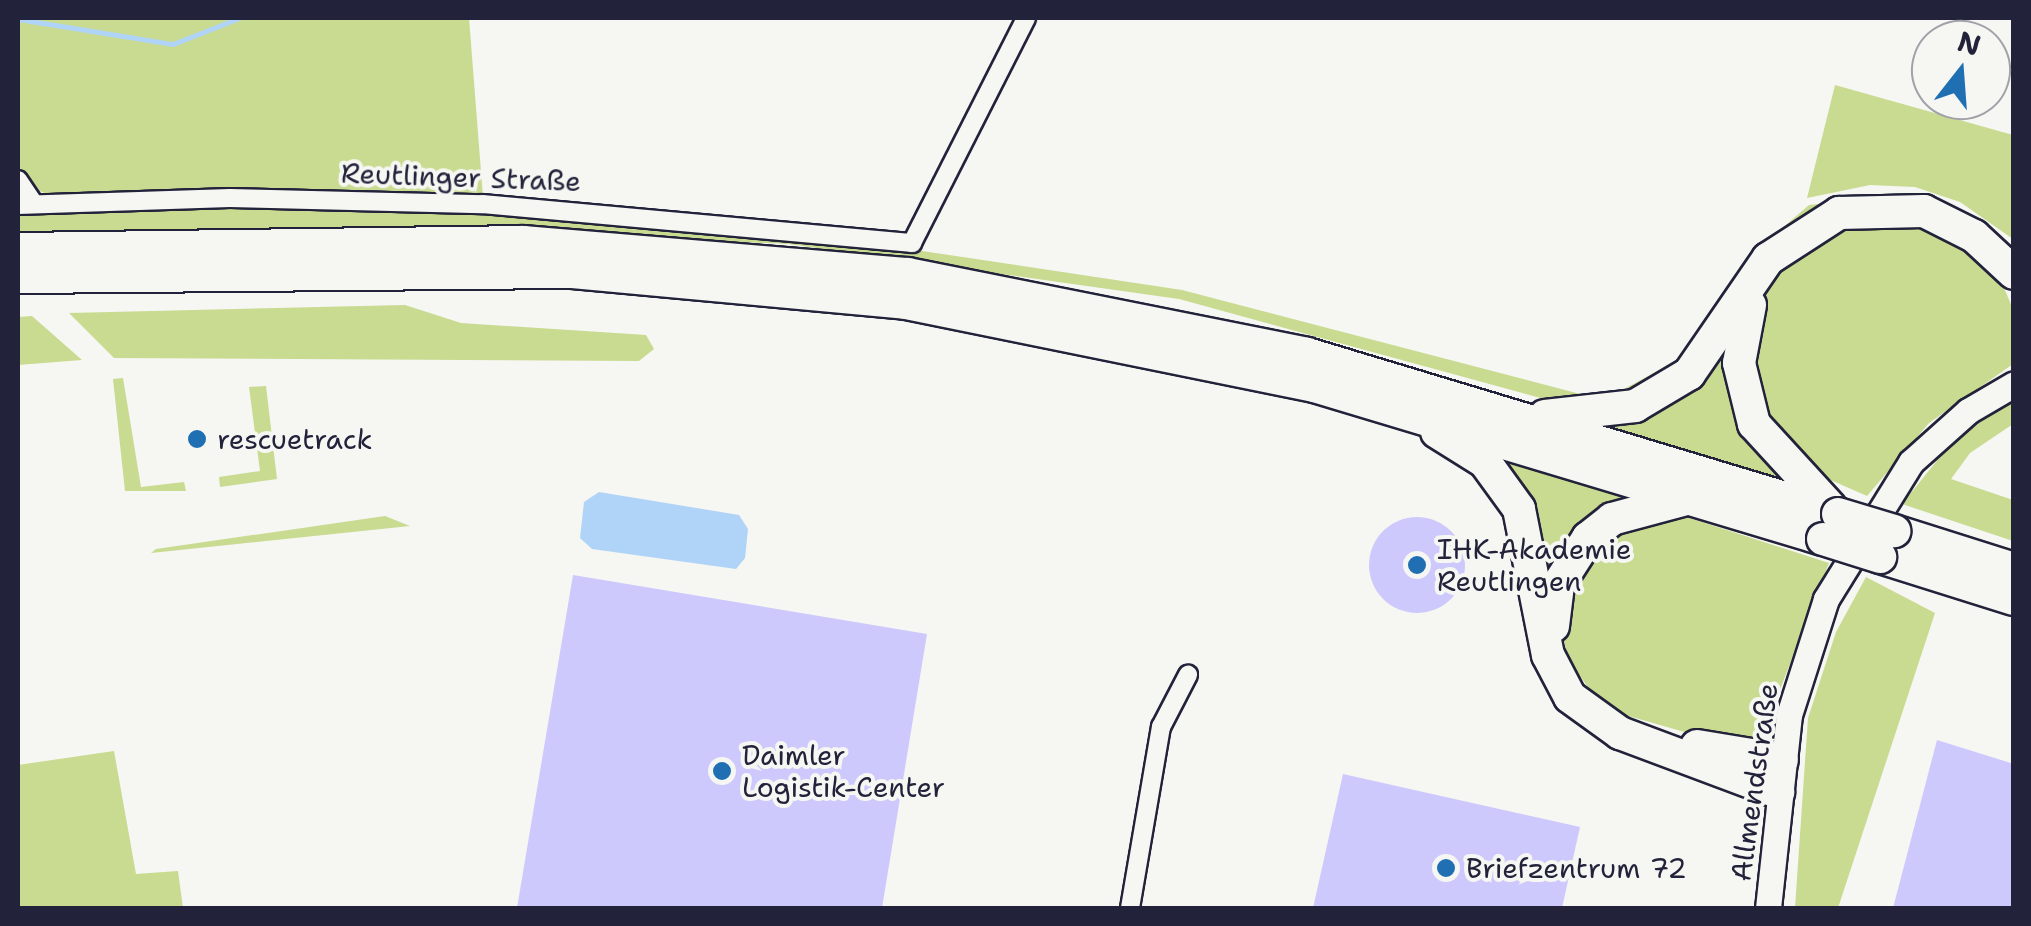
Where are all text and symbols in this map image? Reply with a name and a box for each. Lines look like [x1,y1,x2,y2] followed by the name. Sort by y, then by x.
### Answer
[1911,20,2011,120] north arrow
[1953,22,1985,65] text: N
[340,156,582,198] street label: Reutlinger Straße
[217,422,372,456] place label: rescuetrack
[186,428,208,450] marker: rescuetrack
[1437,532,1631,598] place label: IHK-Akademie Reutlingen
[1406,554,1428,576] marker: IHK-Akademie Reutlingen
[1723,681,1785,883] street label: Allmendstraße
[742,738,945,804] place label: Daimler Logistik-Center
[711,760,733,782] marker: Daimler Logistik-Center
[1466,851,1687,885] place label: Briefzentrum 72
[1435,857,1457,879] marker: Briefzentrum 72

